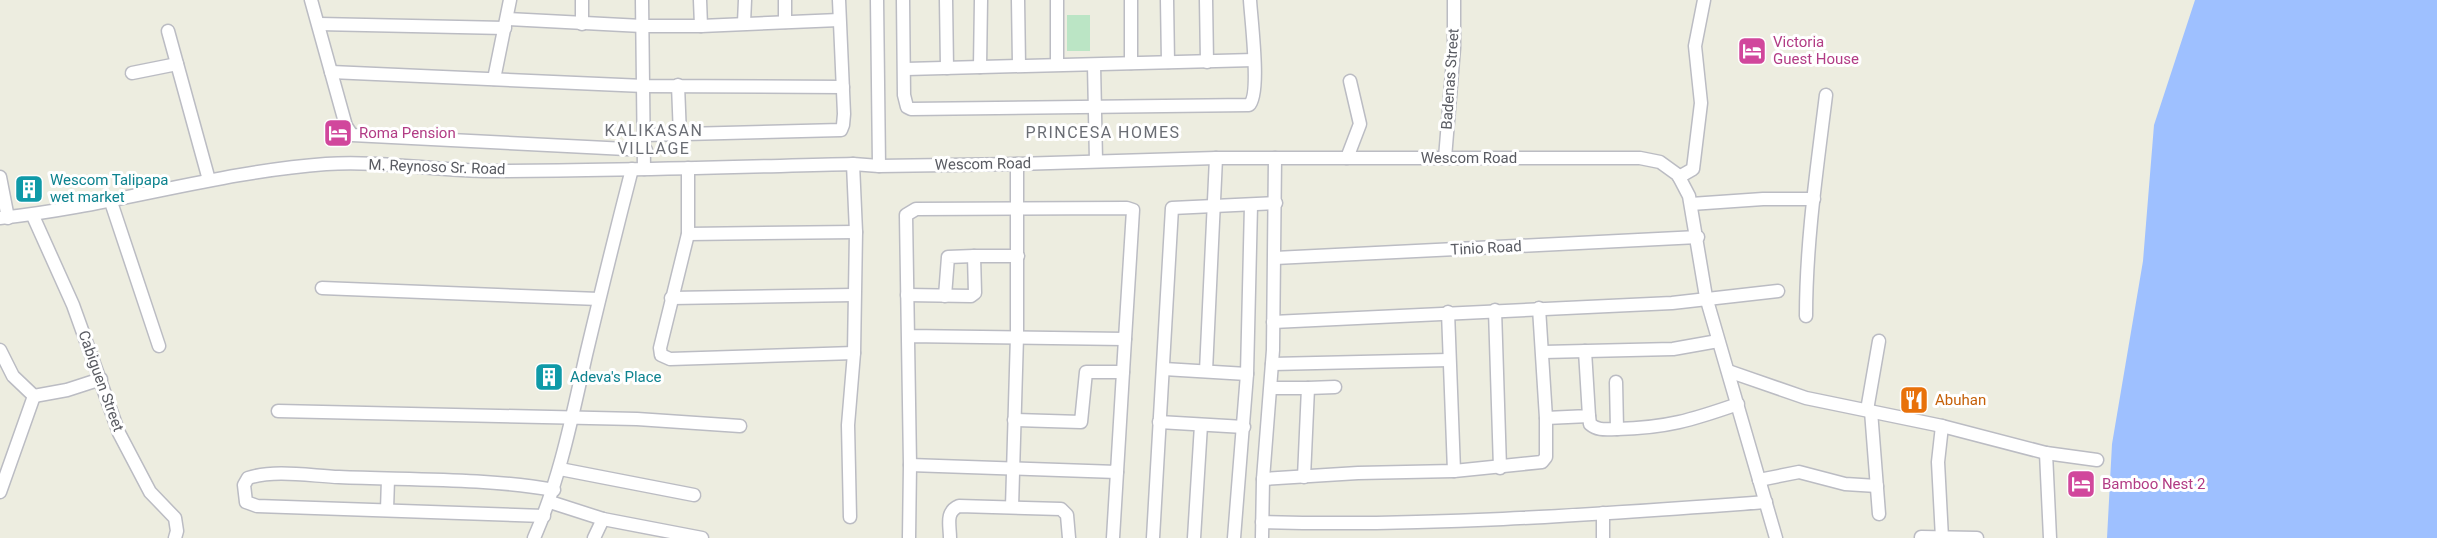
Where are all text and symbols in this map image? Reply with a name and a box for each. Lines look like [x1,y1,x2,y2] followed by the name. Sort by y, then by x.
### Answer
[1437,28,1463,130] street label: Badenas Street
[1773,33,1859,68] place label: Victoria Guest House
[1736,35,1768,67] hotel icon: Victoria Guest House
[322,117,354,149] hotel icon: Roma Pension
[605,121,703,158] district label: KALIKASAN VILLAGE
[1025,123,1181,142] district label: PRINCESA HOMES
[359,124,456,142] place label: Roma Pension
[1421,149,1517,167] street label: Wescom Road
[935,154,1031,174] street label: Wescom Road
[368,156,506,178] street label: M. Reynoso Sr. Road
[50,171,169,206] place label: Wescom Talipapa wet market
[13,173,45,205] building icon: Wescom Talipapa wet market
[1450,237,1522,259] street label: Tinio Road
[74,328,128,434] street label: Cabiguen Street
[533,361,565,393] building icon: Adeva's Place
[570,368,662,386] place label: Adeva's Place
[1898,384,1930,416] restaurant icon: Abuhan
[1935,391,1986,409] place label: Abuhan
[2065,468,2097,500] hotel icon: Bamboo Nest 2
[2102,475,2205,493] place label: Bamboo Nest 2

